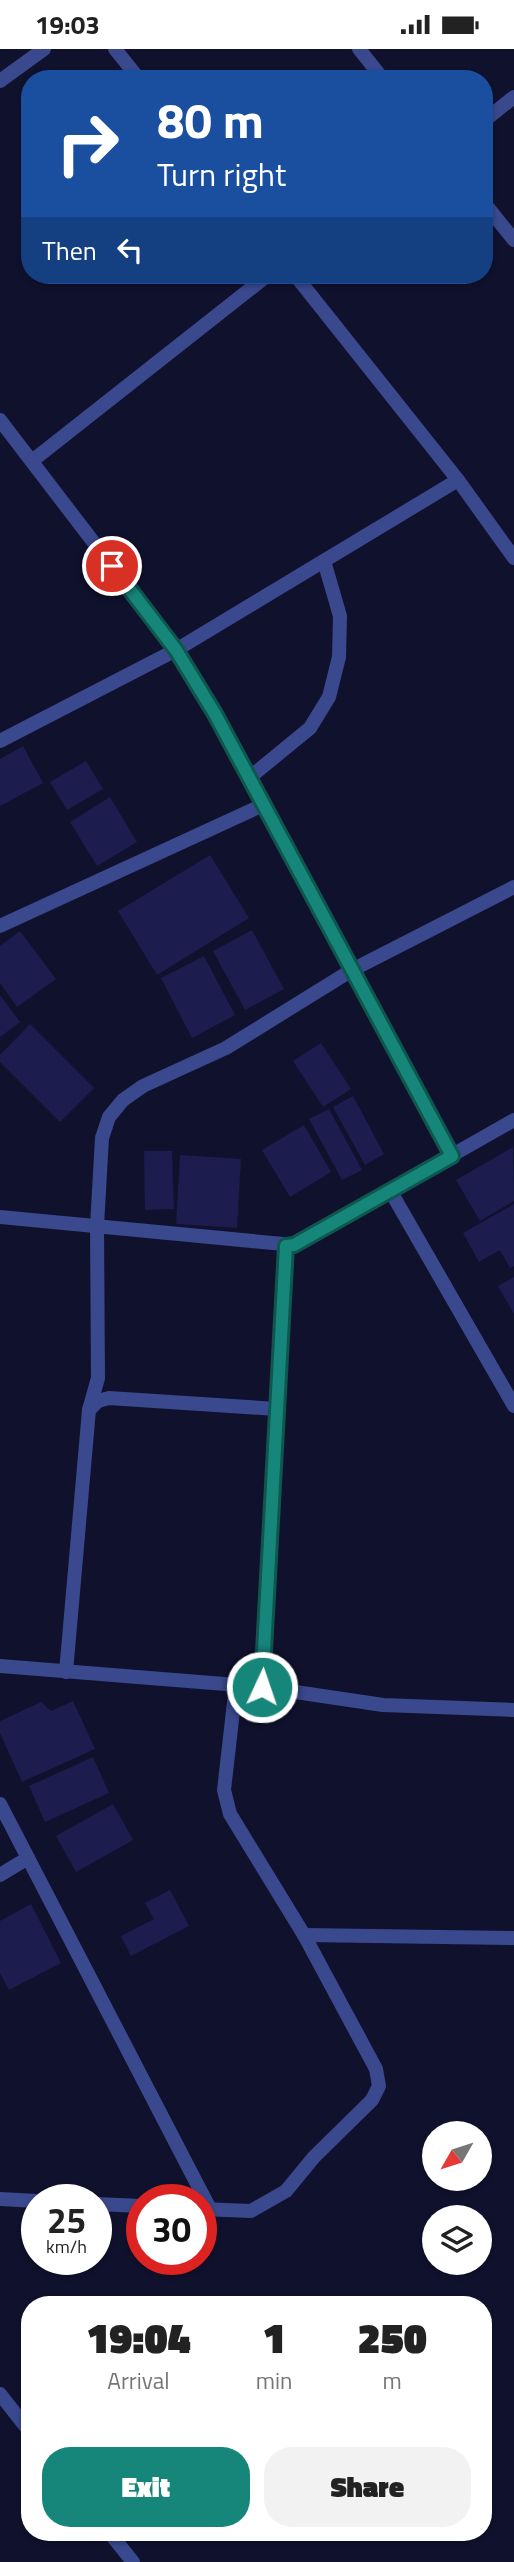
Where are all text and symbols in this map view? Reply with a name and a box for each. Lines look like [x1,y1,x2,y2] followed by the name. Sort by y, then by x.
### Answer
[35,5,100,44] text: 19:03
[157,82,264,157] text: 80 m
[42,98,133,189] icon: right
[157,150,286,198] text: Turn right
[42,231,97,270] text: Then
[111,231,149,269] icon: left
[82,536,142,596] pin
[93,547,131,585] icon: arrive
[225,1650,299,1724] position arrow
[422,2121,492,2191] north arrow
[422,2121,492,2275] map controls
[126,2184,217,2275] speed limit sign: 30
[47,2193,86,2247] text: 25
[422,2205,492,2275] button: layers
[46,2233,87,2260] text: km/h
[86,2305,191,2369] text: 19:04
[263,2305,286,2369] text: 1
[358,2305,427,2369] text: 250
[107,2363,170,2398] text: Arrival
[256,2363,292,2398] text: min
[383,2363,402,2398] text: m
[42,2447,250,2527] button: Exit
[264,2447,471,2527] button: Share

